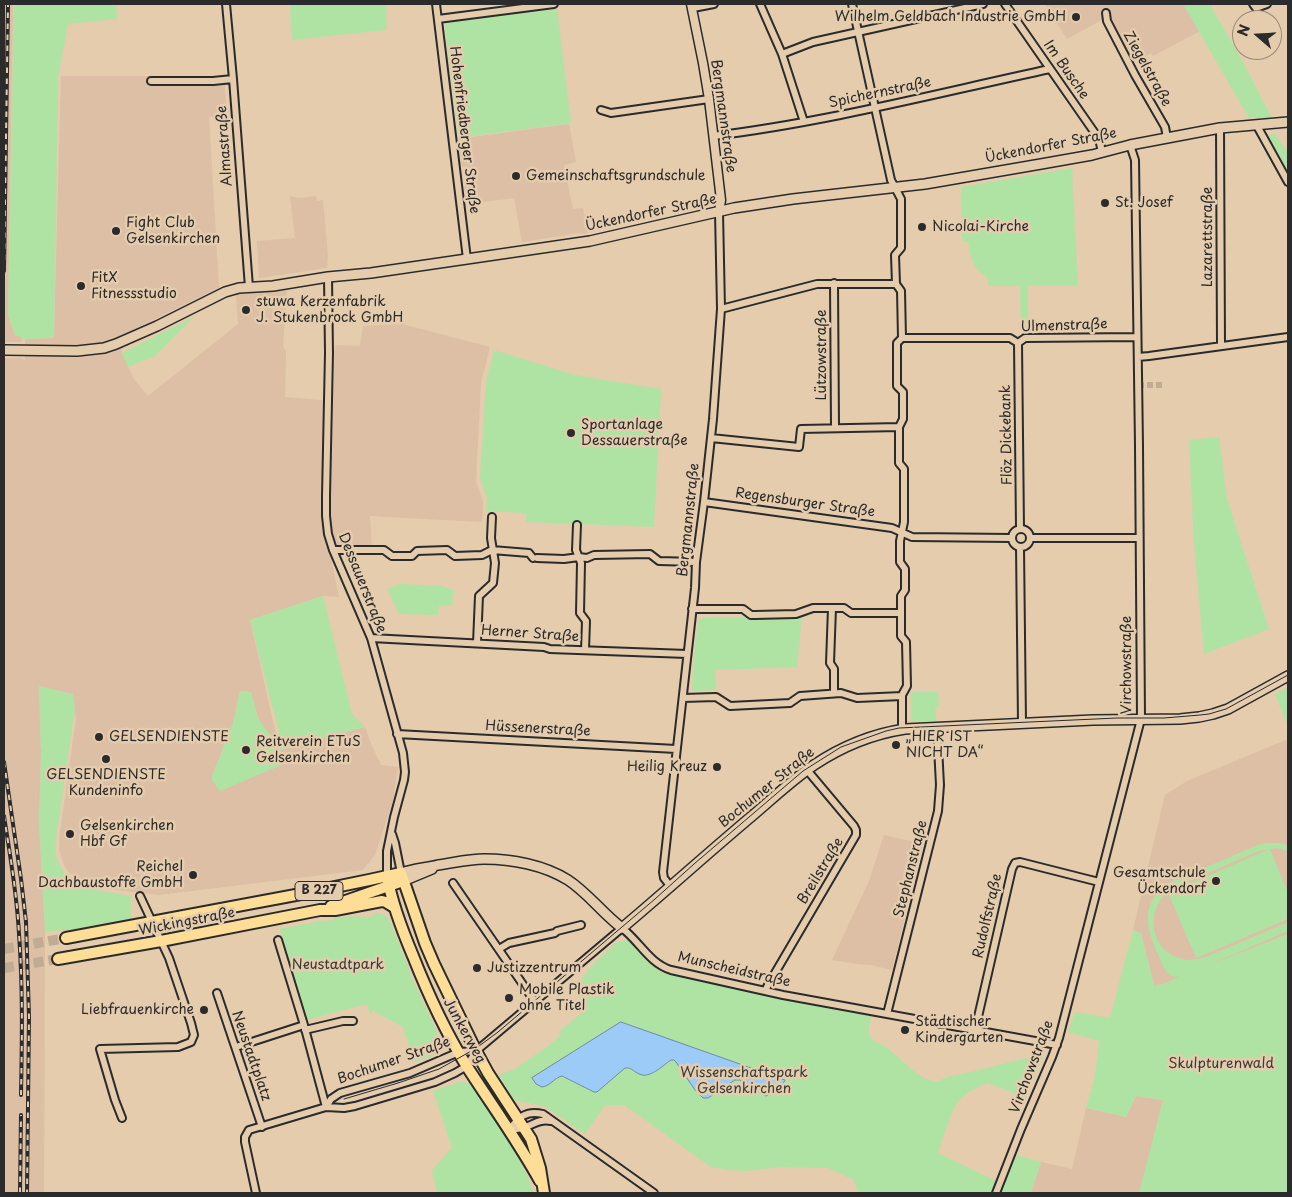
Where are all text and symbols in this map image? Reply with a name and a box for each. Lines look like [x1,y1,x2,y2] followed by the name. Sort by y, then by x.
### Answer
[835,9,1066,25] place label: Wilhelm Geldbach Industrie GmbH
[1232,10,1282,60] north arrow
[1070,11,1082,23] marker: Wilhelm Geldbach Industrie GmbH
[1232,22,1255,39] text: N
[1119,28,1175,110] street label: Ziegelstraße
[1040,37,1092,103] street label: Im Busche
[445,45,483,215] street label: Hohenfriedberger Straße
[707,58,739,174] street label: Bergmannstraße
[827,74,933,112] street label: Spichernstraße
[214,105,236,187] street label: Almastraße
[984,125,1118,167] street label: Ückendorfer Straße
[526,168,705,184] place label: Gemeinschaftsgrundschule
[510,170,522,182] marker: Gemeinschaftsgrundschule
[1200,187,1216,287] street label: Lazarettstraße
[584,191,718,235] street label: Ückendorfer Straße
[1115,195,1173,211] place label: St. Josef
[1099,197,1111,209] marker: St. Josef
[126,215,220,248] place label: Fight Club Gelsenkirchen
[932,219,1029,235] place label: Nicolai-Kirche
[916,221,928,233] marker: Nicolai-Kirche
[110,225,122,237] marker: Fight Club Gelsenkirchen
[91,270,177,302] place label: FitX Fitnessstudio
[75,280,87,292] marker: FitX Fitnessstudio
[256,294,403,326] place label: stuwa Kerzenfabrik J. Stukenbrock GmbH
[240,304,252,316] marker: stuwa Kerzenfabrik J. Stukenbrock GmbH
[814,310,830,400] street label: Lützowstraße
[1020,316,1108,336] street label: Ulmenstraße
[998,385,1016,485] street label: Flöz Dickebank
[581,417,688,450] place label: Sportanlage Dessauerstraße
[565,427,577,439] marker: Sportanlage Dessauerstraße
[675,462,703,578] street label: Bergmannstraße
[734,485,876,521] street label: Regensburger Straße
[334,530,390,636] street label: Dessauerstraße
[1119,616,1135,714] street label: Virchowstraße
[480,622,580,646] street label: Herner Straße
[485,718,591,740] street label: Hüssenerstraße
[109,729,229,745] place label: GELSENDIENSTE
[906,729,983,762] place label: „HIER IST NICHT DA“
[93,731,105,743] marker: GELSENDIENSTE
[256,734,361,766] place label: Reitverein ETuS Gelsenkirchen
[890,739,902,751] marker: „HIER IST NICHT DA“
[240,744,252,756] marker: Reitverein ETuS Gelsenkirchen
[716,744,818,832] street label: Bochumer Straße
[100,753,112,765] marker: GELSENDIENSTE Kundeninfo
[627,759,707,775] place label: Heilig Kreuz
[711,761,723,773] marker: Heilig Kreuz
[46,767,166,800] place label: GELSENDIENSTE Kundeninfo
[80,818,174,850] place label: Gelsenkirchen Hbf Gf
[891,819,931,919] street label: Stephanstraße
[64,828,76,840] marker: Gelsenkirchen Hbf Gf
[795,835,847,907] street label: Breilstraße
[38,859,183,892] place label: Reichel Dachbaustoffe GmbH
[1113,865,1206,898] place label: Gesamtschule Ückendorf
[187,869,199,881] marker: Reichel Dachbaustoffe GmbH
[970,872,1006,960] street label: Rudolfstraße
[1210,875,1222,887] marker: Gesamtschule Ückendorf
[295,881,343,900] road number: B 227
[138,904,236,940] street label: Wickingstraße
[676,949,792,991] street label: Munscheidstraße
[292,957,384,973] park label: Neustadtpark
[487,960,581,976] place label: Justizzentrum
[471,962,483,974] marker: Justizzentrum
[519,982,614,1014] place label: Mobile Plastik ohne Titel
[503,992,515,1004] marker: Mobile Plastik ohne Titel
[439,995,489,1067] street label: Junkerweg
[81,1002,194,1018] place label: Liebfrauenkirche
[198,1004,210,1016] marker: Liebfrauenkirche
[228,1009,274,1103] street label: Neustadtplatz
[915,1014,1003,1046] place label: Städtischer Kindergarten
[1007,1018,1057,1116] street label: Virchowstraße
[899,1024,911,1036] marker: Städtischer Kindergarten
[335,1034,453,1088] street label: Bochumer Straße
[1168,1056,1274,1072] park label: Skulpturenwald
[680,1065,808,1098] park label: Wissenschaftspark Gelsenkirchen

